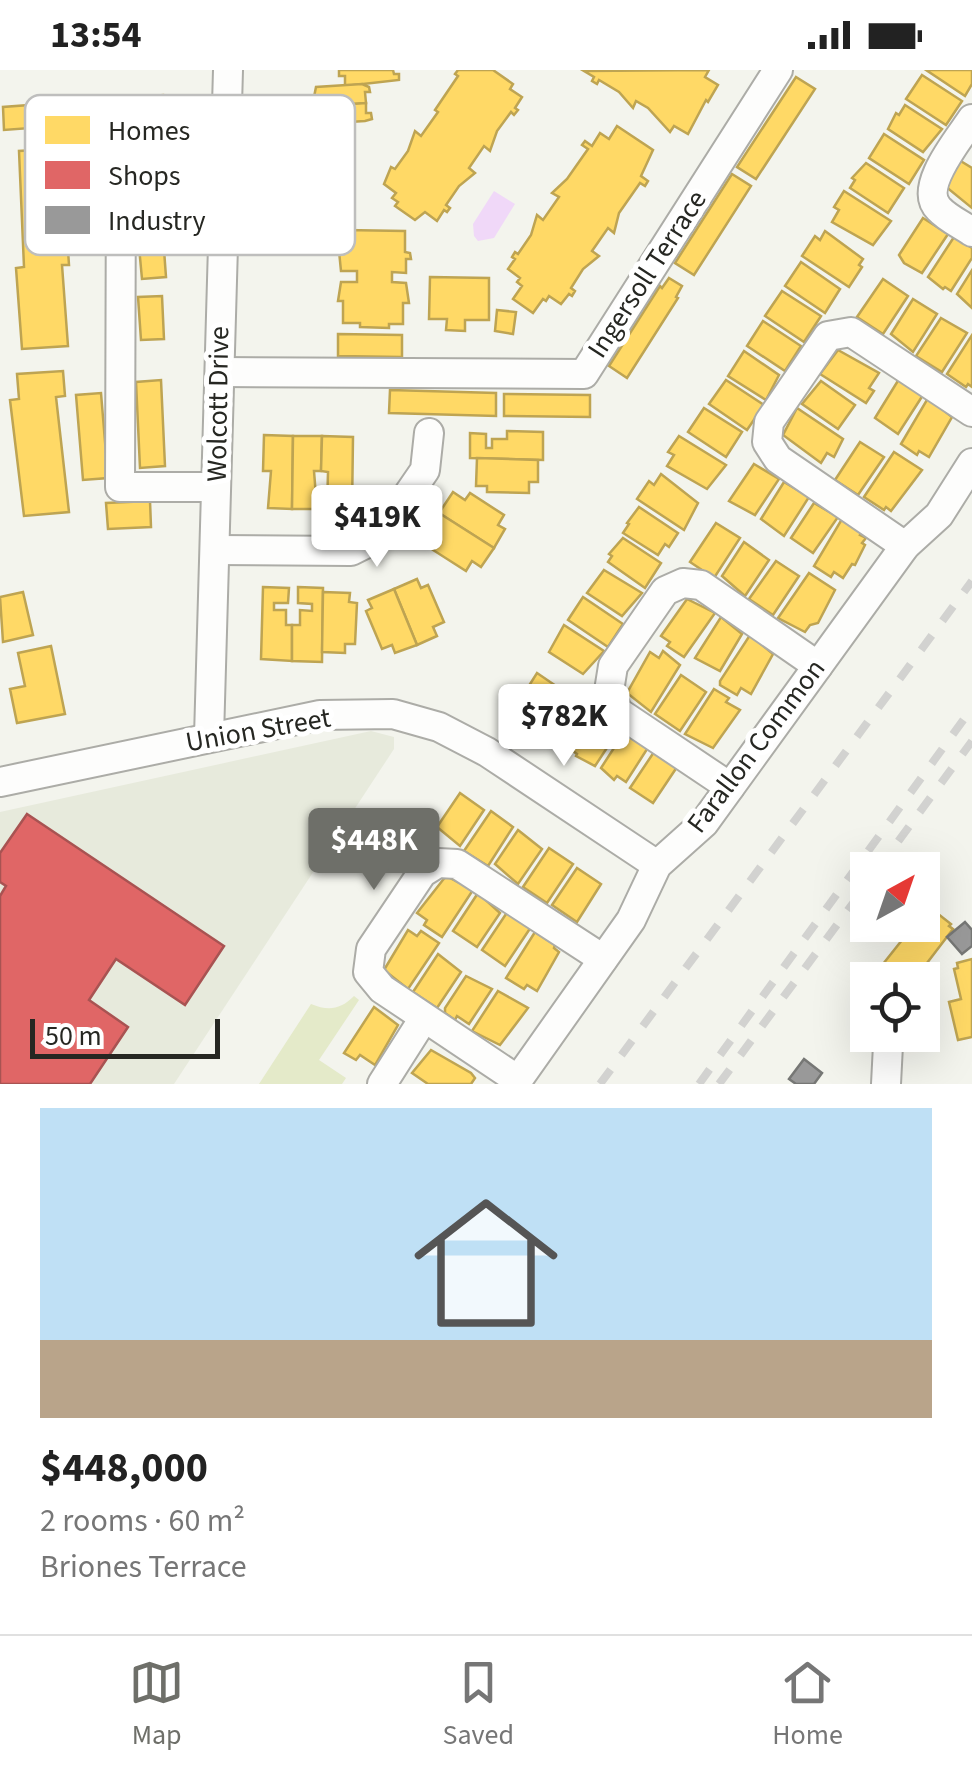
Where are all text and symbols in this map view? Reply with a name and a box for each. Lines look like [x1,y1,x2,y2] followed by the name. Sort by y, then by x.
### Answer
[50,8,142,62] text: 13:54
[25,95,355,255] legend
[108,111,190,151] text: Homes
[108,156,181,196] text: Shops
[578,182,716,366] street label: Ingersoll Terrace
[108,201,206,241] text: Industry
[197,326,239,482] street label: Wolcott Drive
[307,485,447,570] pin: $419K
[333,494,421,540] text: $419K
[677,651,835,841] street label: Farallon Common
[494,684,634,769] pin: $782K
[520,693,608,739] text: $782K
[182,697,334,762] street label: Union Street
[304,808,444,893] pin: $448K
[330,817,418,863] text: $448K
[850,852,940,942] north arrow
[850,852,940,1052] map controls
[850,962,940,1052] button: locate
[30,1014,220,1058] scale bar
[45,1016,102,1056] text: 50 m
[396,1173,576,1353] icon: home
[40,1438,208,1498] text: $448,000
[40,1498,245,1544] text: 2 rooms · 60 m²
[40,1544,247,1590] text: Briones Terrace
[129,1655,184,1755] tab: Map
[442,1655,514,1755] tab: Saved
[772,1655,843,1755] tab: Home

